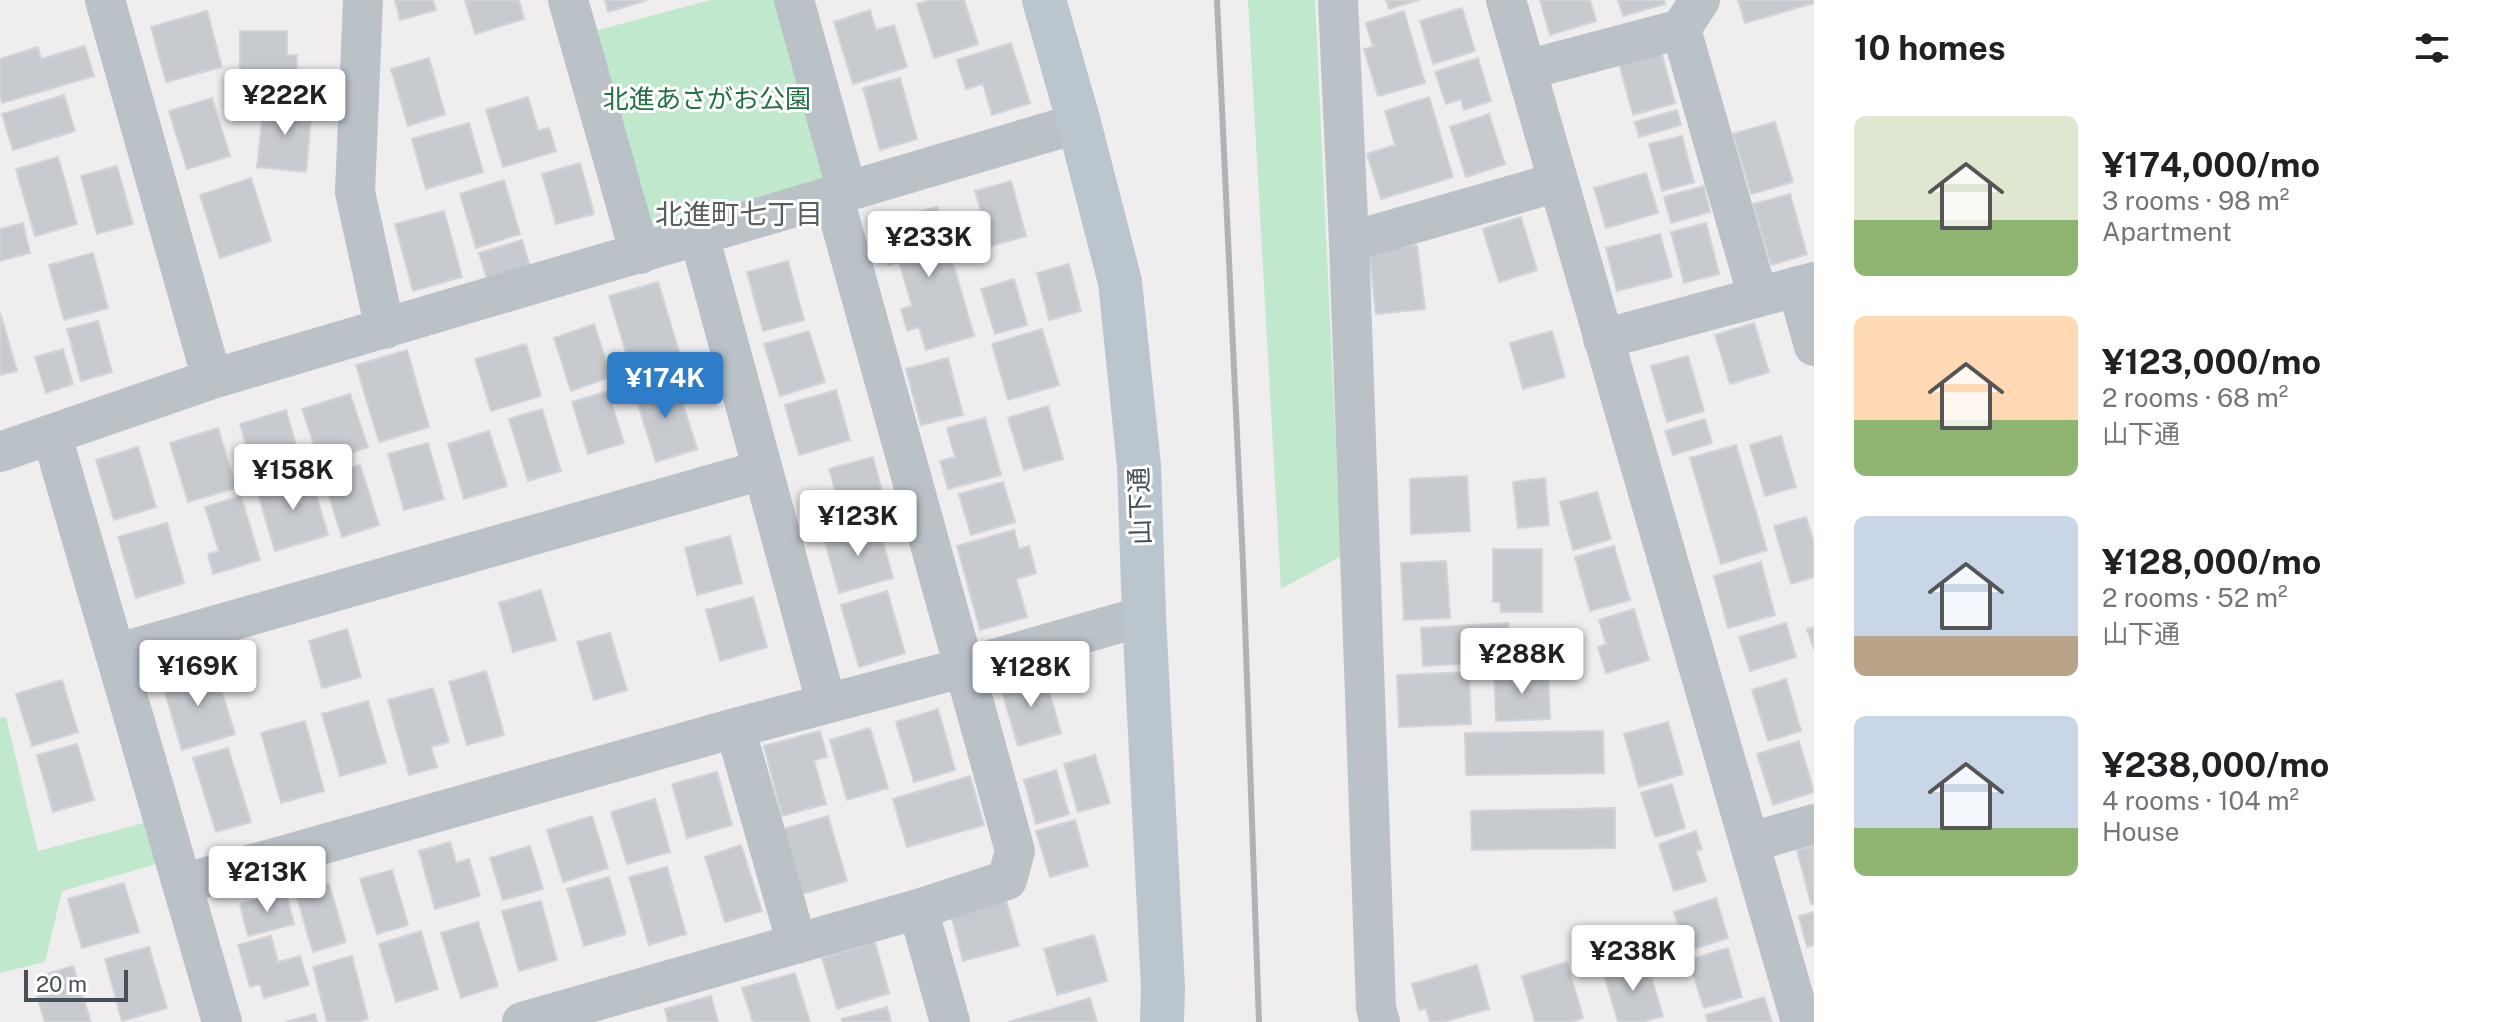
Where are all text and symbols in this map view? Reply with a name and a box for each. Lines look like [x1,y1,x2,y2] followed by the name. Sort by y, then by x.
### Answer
[2410,26,2454,70] icon: filters
[1854,28,2006,68] text: 10 homes
[229,69,341,137] pin: ¥222K
[242,79,328,110] text: ¥222K
[603,83,811,114] park label: 北進あさがお公園
[2102,145,2320,185] text: ¥174,000/mo
[1918,148,2014,244] icon: home
[2102,185,2289,216] text: 3 rooms · 98 m²
[655,197,823,230] district label: 北進町七丁目
[873,211,985,279] pin: ¥233K
[2102,216,2232,247] text: Apartment
[886,221,972,252] text: ¥233K
[2102,342,2321,382] text: ¥123,000/mo
[1918,348,2014,444] icon: home
[609,352,721,420] pin: ¥174K
[625,362,705,393] text: ¥174K
[2102,382,2288,413] text: 2 rooms · 68 m²
[2102,418,2180,449] text: 山下通
[237,444,349,512] pin: ¥158K
[252,454,334,485] text: ¥158K
[1123,466,1156,546] street label: 山下通
[802,490,914,558] pin: ¥123K
[818,500,898,531] text: ¥123K
[2102,542,2321,582] text: ¥128,000/mo
[1918,548,2014,644] icon: home
[2102,582,2288,613] text: 2 rooms · 52 m²
[2102,618,2180,649] text: 山下通
[1466,628,1578,696] pin: ¥288K
[1478,638,1566,669] text: ¥288K
[142,640,254,708] pin: ¥169K
[975,641,1087,709] pin: ¥128K
[157,650,239,681] text: ¥169K
[991,651,1071,682] text: ¥128K
[2102,745,2329,785] text: ¥238,000/mo
[1918,748,2014,844] icon: home
[2102,785,2299,816] text: 4 rooms · 104 m²
[2102,816,2179,847] text: House
[211,846,323,914] pin: ¥213K
[227,856,307,887] text: ¥213K
[1577,925,1689,993] pin: ¥238K
[1590,935,1676,966] text: ¥238K
[24,966,128,1002] scale bar
[36,971,87,997] text: 20 m

